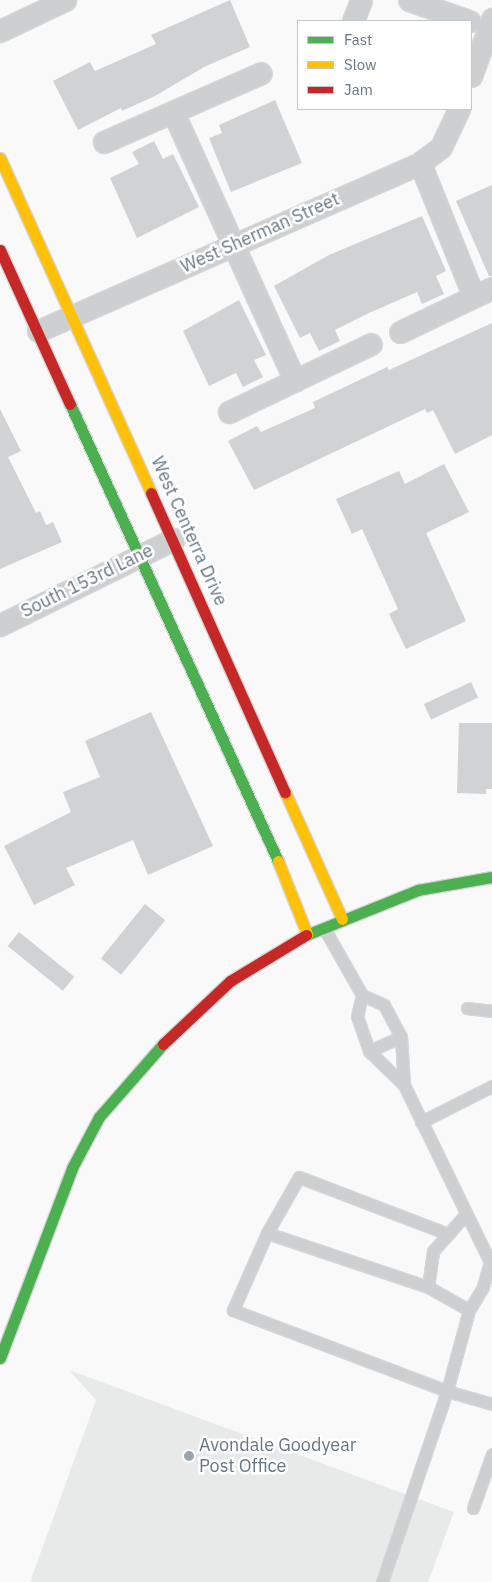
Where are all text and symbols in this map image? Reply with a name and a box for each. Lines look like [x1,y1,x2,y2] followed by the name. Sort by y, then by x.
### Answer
[297,20,472,110] legend
[344,30,372,49] text: Fast
[344,55,377,74] text: Slow
[344,80,373,99] text: Jam
[177,188,343,278] street label: West Sherman Street
[146,453,232,609] street label: West Centerra Drive
[18,540,156,622] street label: South 153rd Lane
[199,1435,356,1478] place label: Avondale Goodyear Post Office
[183,1450,195,1462] marker: Avondale Goodyear Post Office

